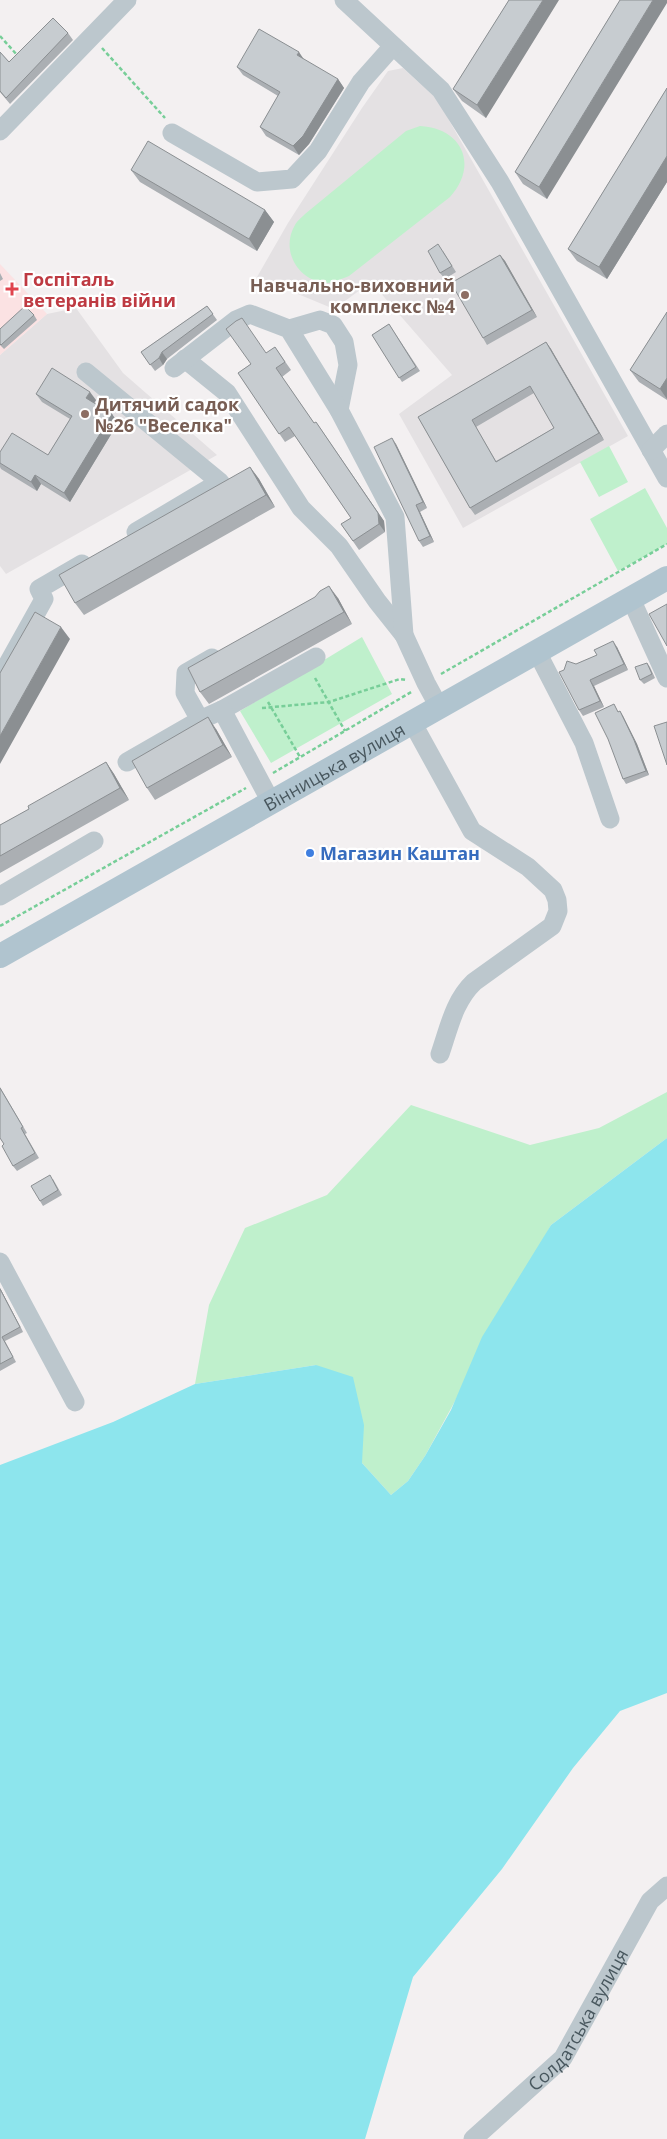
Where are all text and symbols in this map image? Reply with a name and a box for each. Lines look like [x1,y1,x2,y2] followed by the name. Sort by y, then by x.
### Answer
[23,267,176,312] place label: Госпіталь ветеранів війни
[250,273,455,318] place label: Навчально-виховний комплекс №4
[5,282,19,296] marker: Госпіталь ветеранів війни
[459,289,471,301] marker: Навчально-виховний комплекс №4
[95,392,240,437] place label: Дитячий садок №26 "Веселка"
[79,408,91,420] marker: Дитячий садок №26 "Веселка"
[259,717,409,816] street label: Вінницька вулиця
[320,841,480,865] place label: Магазин Каштан
[304,847,316,859] marker: Магазин Каштан
[523,1944,633,2096] street label: Солдатська вулиця

